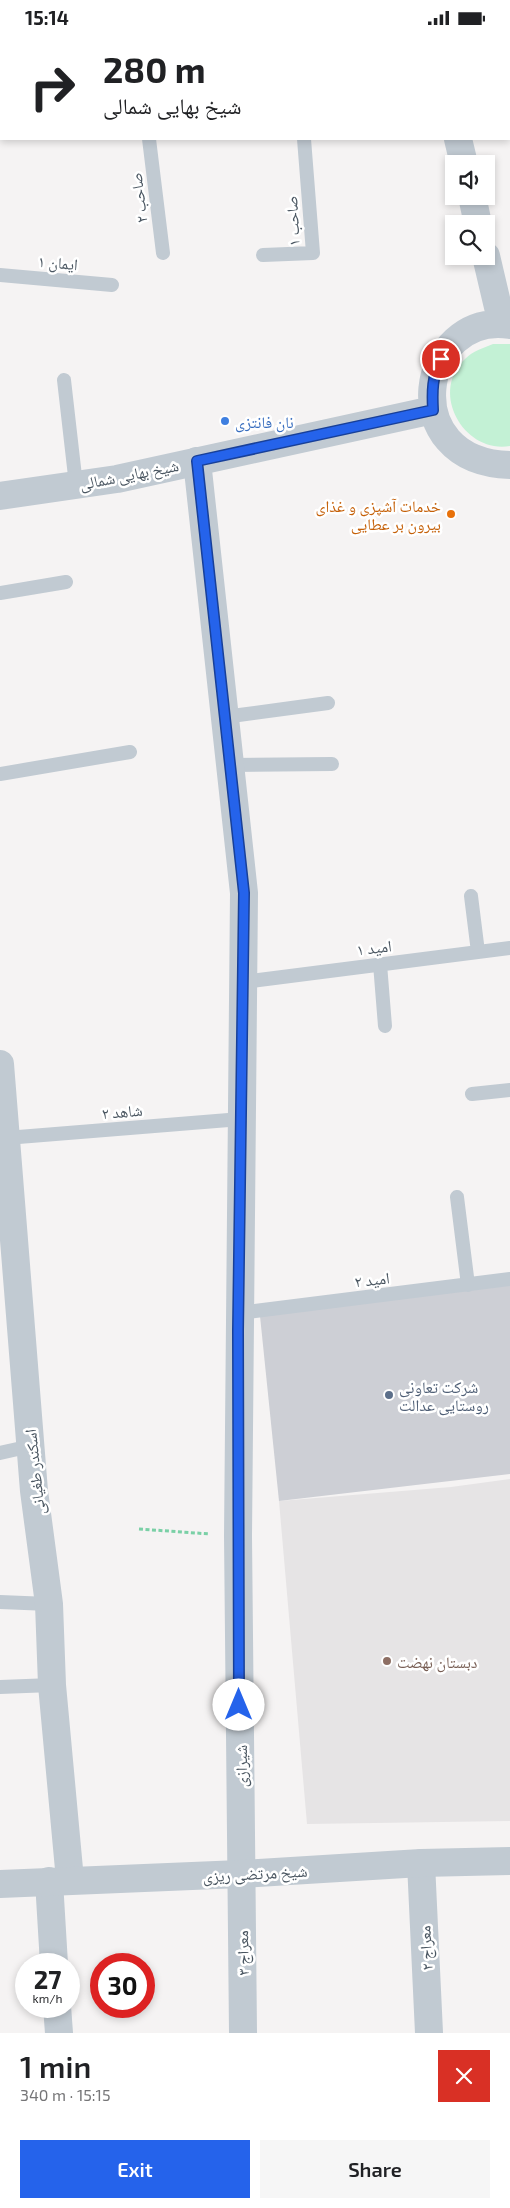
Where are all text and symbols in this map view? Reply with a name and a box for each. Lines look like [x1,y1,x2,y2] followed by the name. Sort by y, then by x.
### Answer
[25,6,69,29] text: 15:14
[103,48,206,90] text: 280 m
[20,55,85,120] icon: right
[103,92,241,118] text: شیخ بهایی شمالی
[445,155,495,265] map controls
[445,155,495,205] button: sound
[125,172,151,224] street label: صاحب ۲
[281,195,303,247] street label: صاحب ۱
[445,215,495,265] button: search
[37,251,79,275] street label: ایمان ۱
[420,338,462,380] pin
[427,345,455,373] icon: arrive
[235,412,294,433] place label: نان فانتزی
[219,415,231,427] marker: نان فانتزی
[78,455,181,495] street label: شیخ بهایی شمالی
[316,496,441,535] place label: خدمات آشپزی و غذای بیرون بر عطایی
[445,508,457,520] marker: خدمات آشپزی و غذای بیرون بر عطایی
[355,935,393,959] street label: امید ۱
[101,1100,143,1122] street label: شاهد ۲
[353,1267,391,1291] street label: امید ۲
[399,1377,489,1416] place label: شرکت تعاونی روستایی عدالت
[383,1389,395,1401] marker: شرکت تعاونی روستایی عدالت
[20,1428,50,1516] street label: اسکندر طغیانی
[397,1652,477,1673] place label: دبستان نهضت
[381,1655,393,1667] marker: دبستان نهضت
[212,1678,264,1730] position arrow
[231,1745,252,1787] street label: شیرازی
[202,1861,308,1887] street label: شیخ مرتضی ریزی
[414,1925,438,1971] street label: معراج ۲
[232,1930,254,1976] street label: معراج ۳
[90,1953,155,2018] speed limit sign: 30
[34,1964,61,1994] text: 27
[33,1991,62,2005] text: km/h
[20,2048,91,2084] text: 1 min
[438,2050,490,2102] button: close
[20,2085,111,2104] text: 340 m · 15:15
[20,2140,250,2198] button: Exit
[260,2140,490,2198] button: Share

